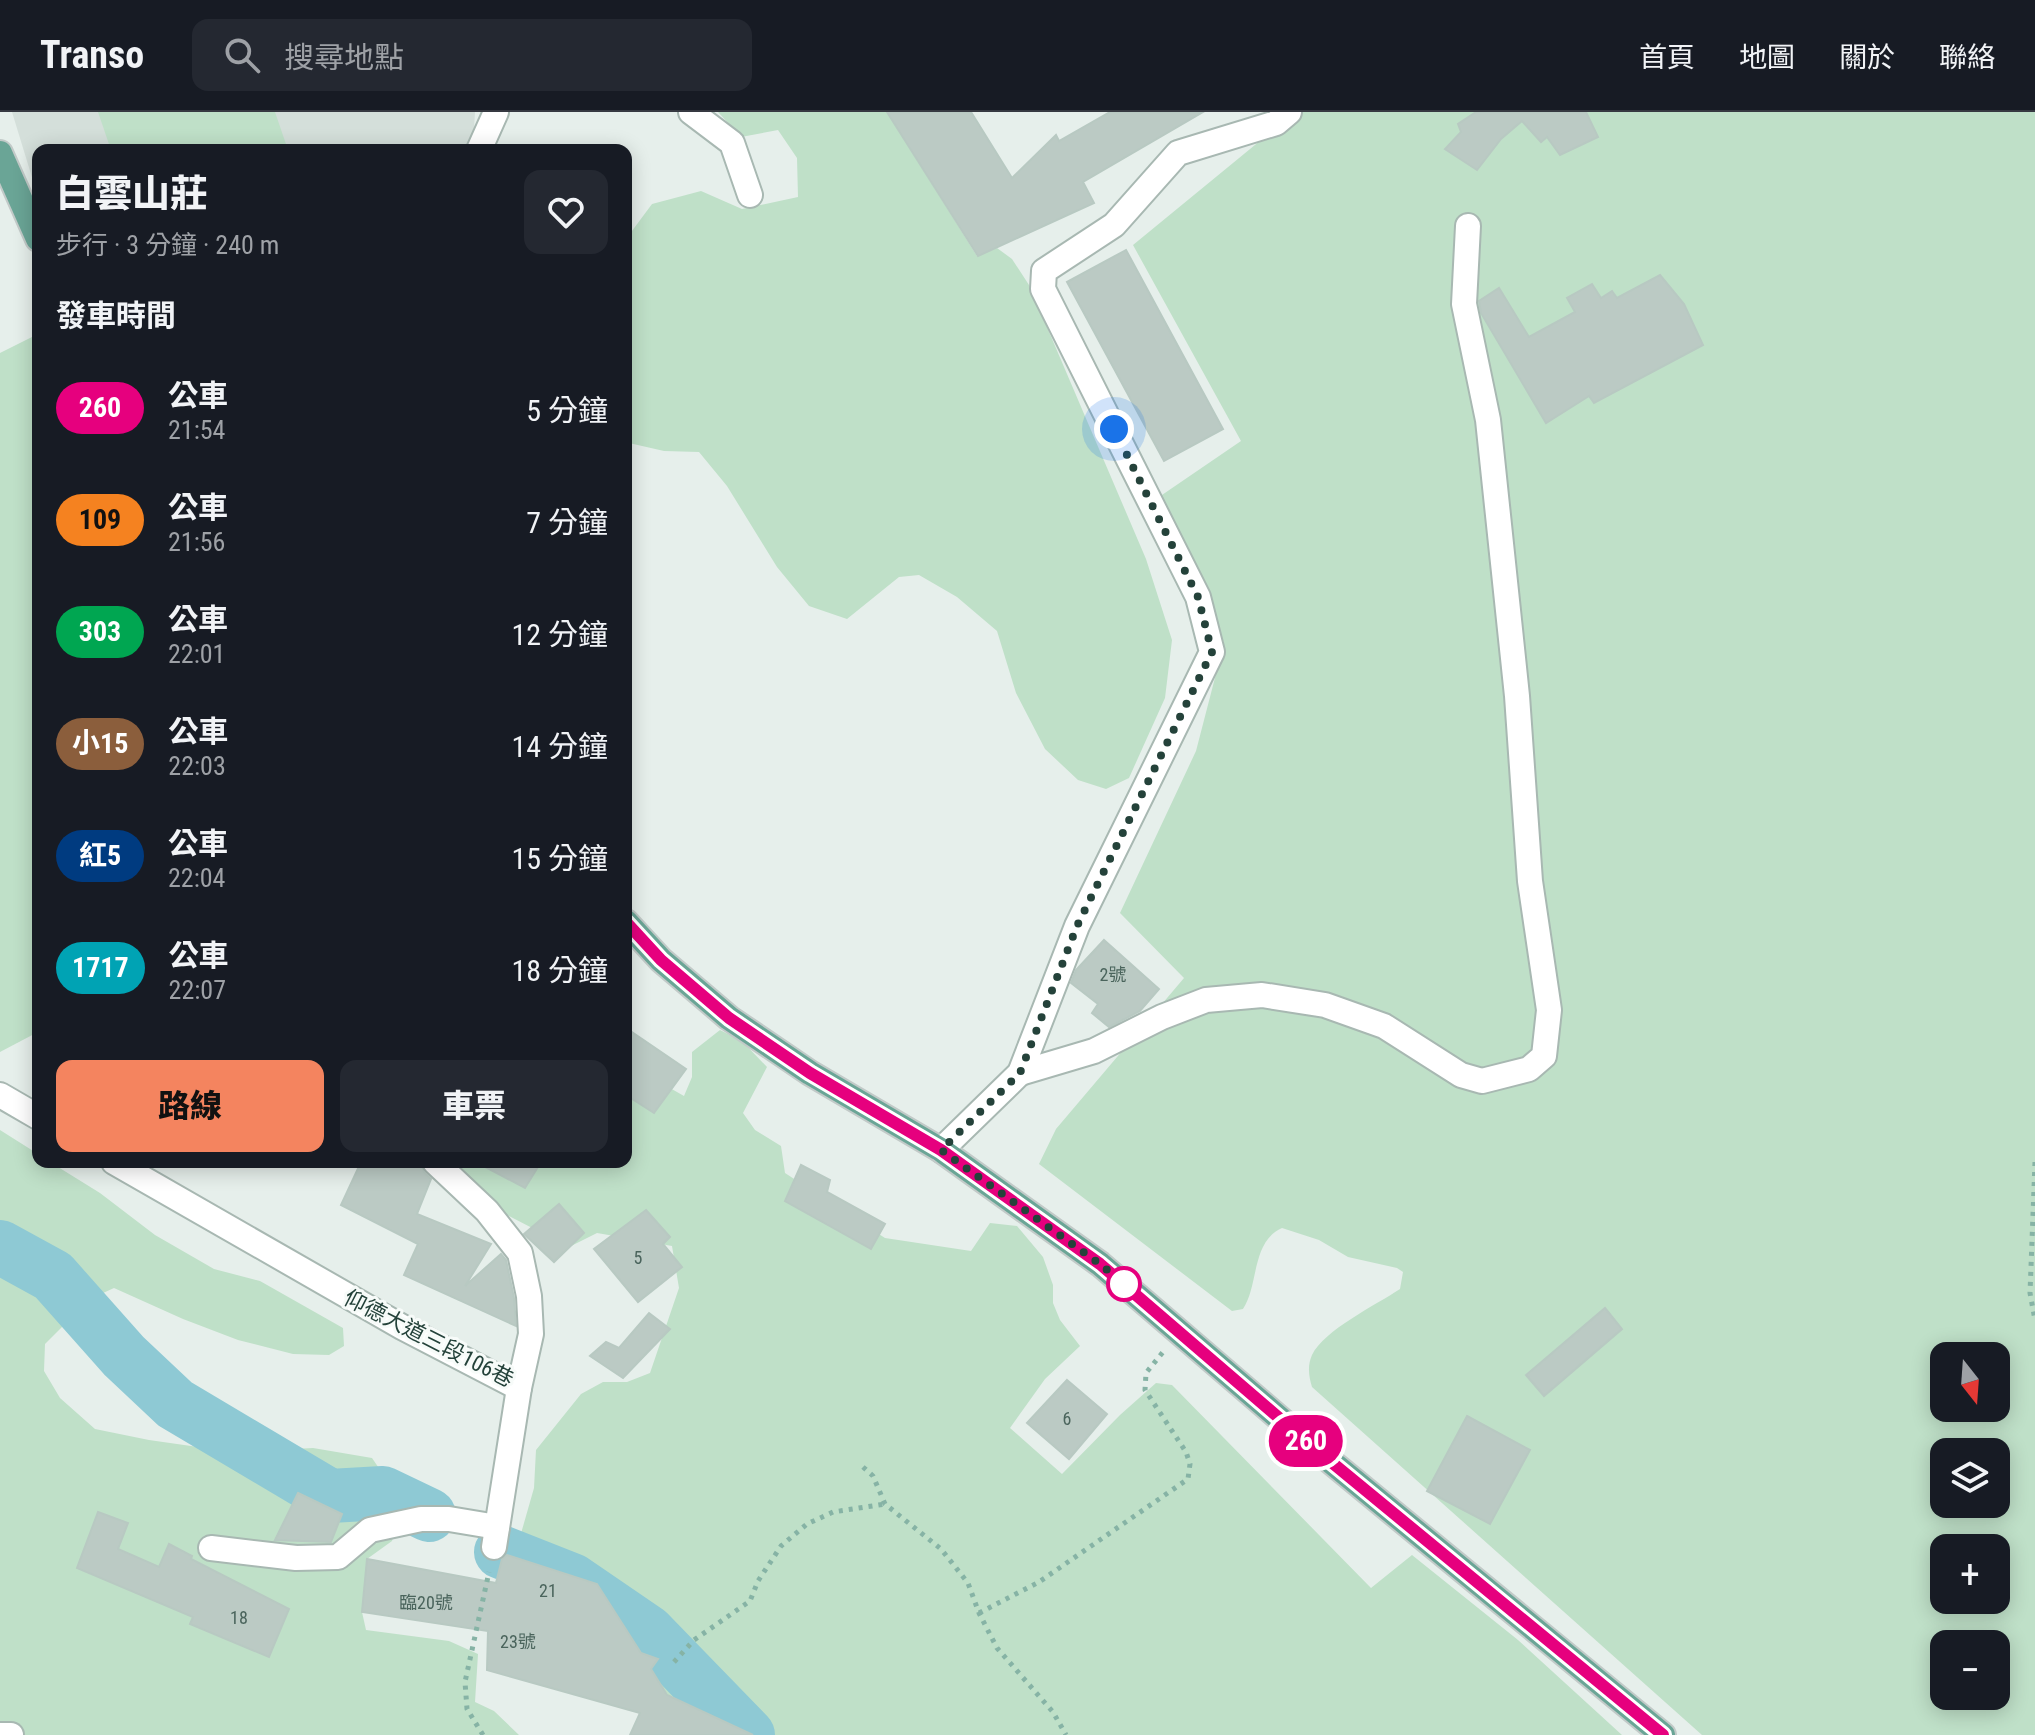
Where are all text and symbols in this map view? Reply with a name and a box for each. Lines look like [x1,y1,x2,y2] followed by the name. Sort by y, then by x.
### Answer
[192,19,752,91] search box
[40,33,144,77] text: Transo
[220,33,264,77] icon: search
[284,40,404,75] text: 搜尋地點
[1639,41,1695,74] text: 首頁
[1739,41,1795,74] text: 地圖
[1839,41,1895,74] text: 關於
[1939,41,1995,74] text: 聯絡
[524,170,608,254] button: heart
[56,172,208,216] text: 白雲山莊
[56,230,279,260] text: 步行 · 3 分鐘 · 240 m
[56,298,176,333] text: 發車時間
[168,378,228,413] text: 公車
[79,391,121,424] text: 260
[526,393,608,428] text: 5 分鐘
[1094,409,1134,449] your location
[168,415,225,445] text: 21:54
[168,490,228,525] text: 公車
[79,503,121,536] text: 109
[526,505,608,540] text: 7 分鐘
[168,527,225,557] text: 21:56
[168,602,228,637] text: 公車
[79,615,121,648] text: 303
[511,617,608,652] text: 12 分鐘
[168,639,225,669] text: 22:01
[168,714,228,749] text: 公車
[72,727,128,760] text: 小15
[511,729,608,764] text: 14 分鐘
[168,751,226,781] text: 22:03
[168,826,228,861] text: 公車
[79,839,121,872] text: 紅5
[511,841,608,876] text: 15 分鐘
[168,863,225,893] text: 22:04
[169,938,229,973] text: 公車
[72,951,129,984] text: 1717
[511,953,608,988] text: 18 分鐘
[1100,964,1126,985] house number: 2號
[169,975,226,1005] text: 22:07
[56,1060,324,1152] button: 路線
[340,1060,608,1152] button: 車票
[634,1247,643,1268] house number: 5
[1107,1267,1141,1301] unlabelled marker
[340,1285,518,1392] street label: 仰德大道三段106巷
[1930,1342,2010,1422] north arrow
[1930,1342,2010,1710] map controls
[1063,1408,1071,1429] house number: 6
[1260,1415,1352,1467] line badge: 260
[1285,1424,1327,1457] text: 260
[1930,1438,2010,1518] button: layers
[1930,1534,2010,1614] button: +
[539,1580,557,1601] house number: 21
[399,1592,453,1613] house number: 臨20號
[230,1607,248,1628] house number: 18
[1930,1630,2010,1710] button: −
[500,1631,536,1652] house number: 23號

